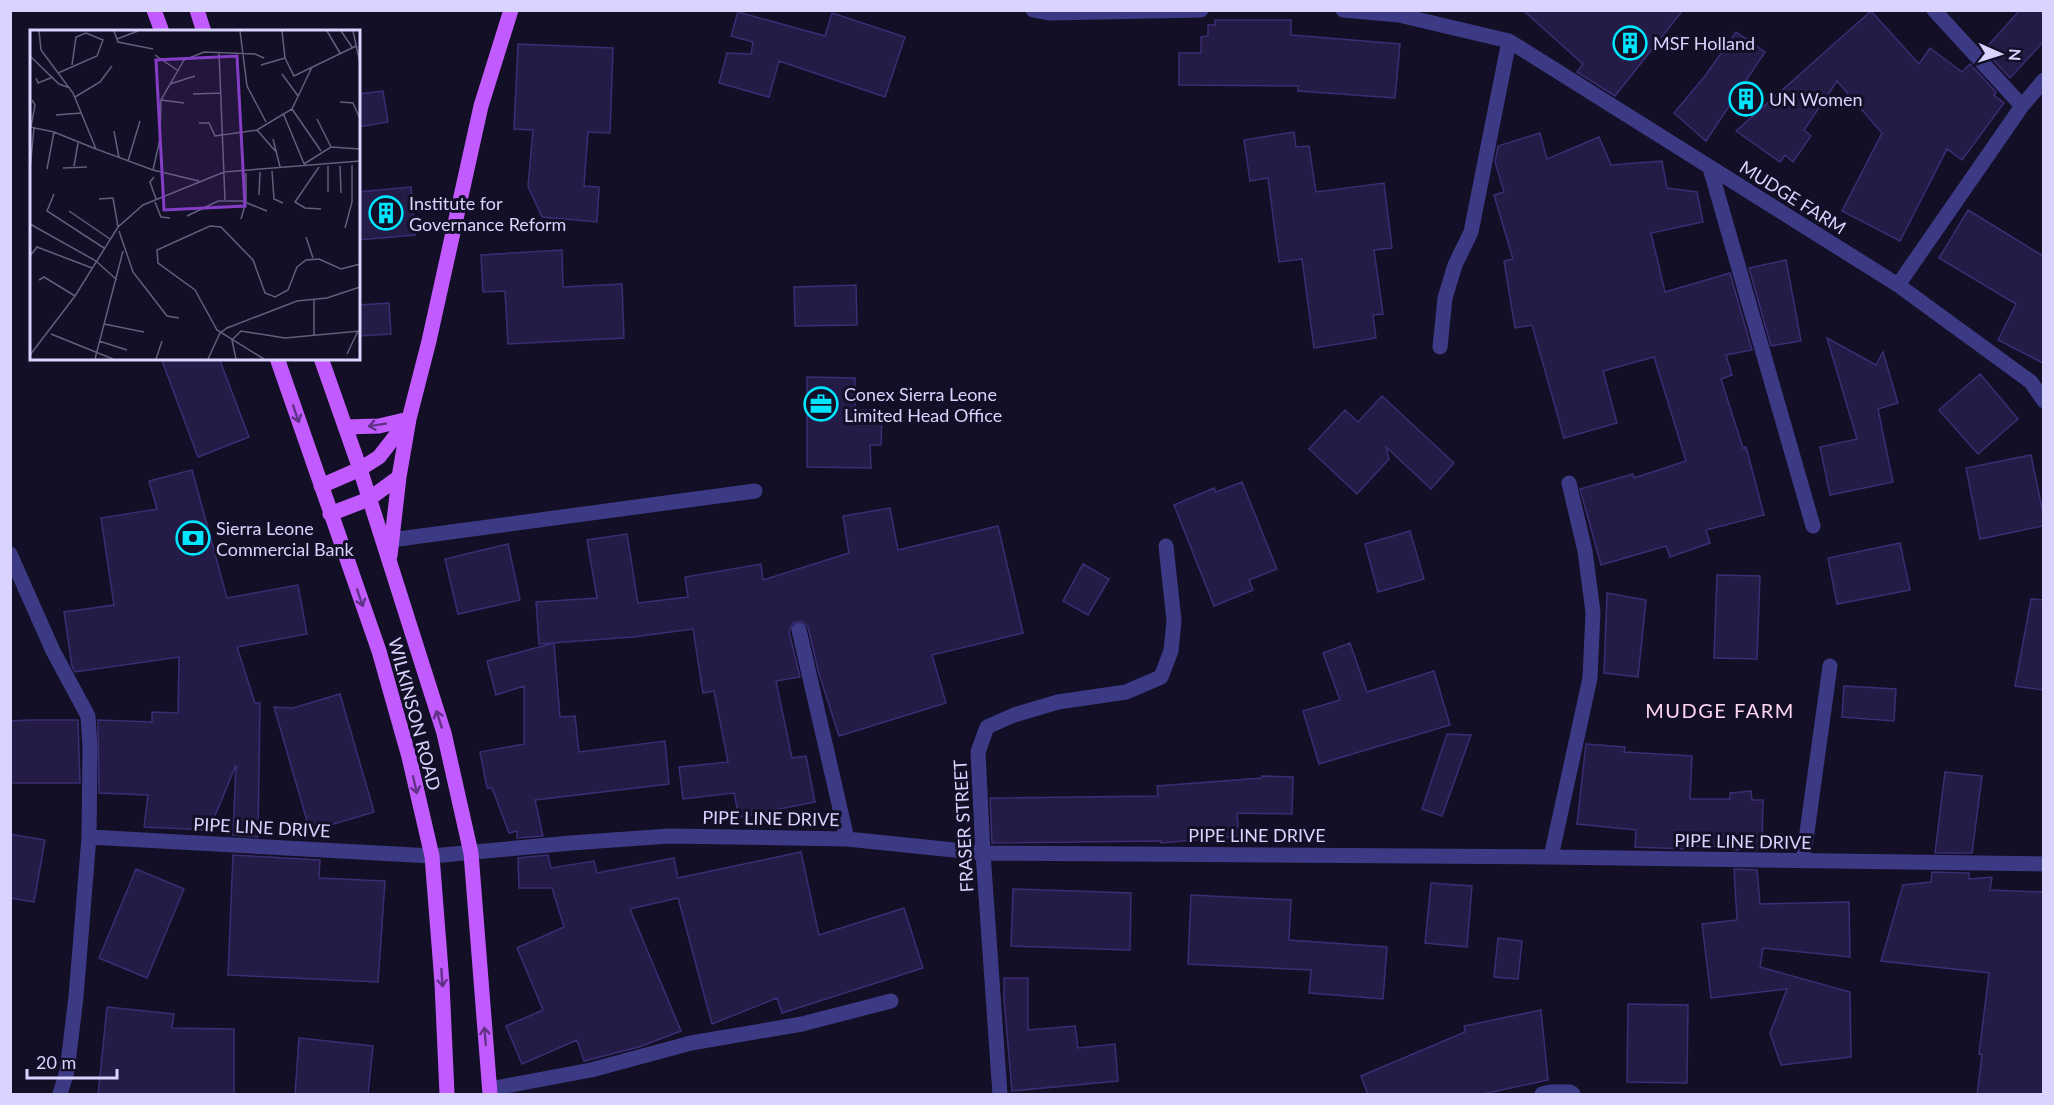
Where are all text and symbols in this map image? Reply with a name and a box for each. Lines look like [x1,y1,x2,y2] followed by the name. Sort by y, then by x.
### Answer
[1970,24,2030,84] north arrow
[1612,25,1648,61] building icon: MSF Holland
[30,30,360,360] inset map
[1653,32,1755,54] place label: MSF Holland
[2006,48,2025,61] text: N
[1728,81,1764,117] building icon: UN Women
[1769,88,1863,110] place label: UN Women
[1736,156,1850,238] street label: MUDGE FARM
[409,192,566,235] place label: Institute for Governance Reform
[368,195,404,231] building icon: Institute for Governance Reform
[844,383,1002,426] place label: Conex Sierra Leone Limited Head Office
[803,386,839,422] office icon: Conex Sierra Leone Limited Head Office
[292,404,303,423] one-way arrow
[368,420,388,431] one-way arrow
[216,517,355,560] place label: Sierra Leone Commercial Bank
[175,520,211,556] bank icon: Sierra Leone Commercial Bank
[356,588,367,607] one-way arrow
[384,635,446,793] street label: WILKINSON ROAD
[1645,698,1795,722] district label: MUDGE FARM
[433,710,444,729] one-way arrow
[949,759,977,893] street label: FRASER STREET
[410,775,422,794] one-way arrow
[702,806,840,830] street label: PIPE LINE DRIVE
[193,812,331,842] street label: PIPE LINE DRIVE
[1188,824,1326,846] street label: PIPE LINE DRIVE
[1674,829,1812,853] street label: PIPE LINE DRIVE
[437,967,448,987] one-way arrow
[479,1027,490,1047] one-way arrow
[27,1042,117,1080] scale bar
[36,1051,76,1073] text: 20 m

